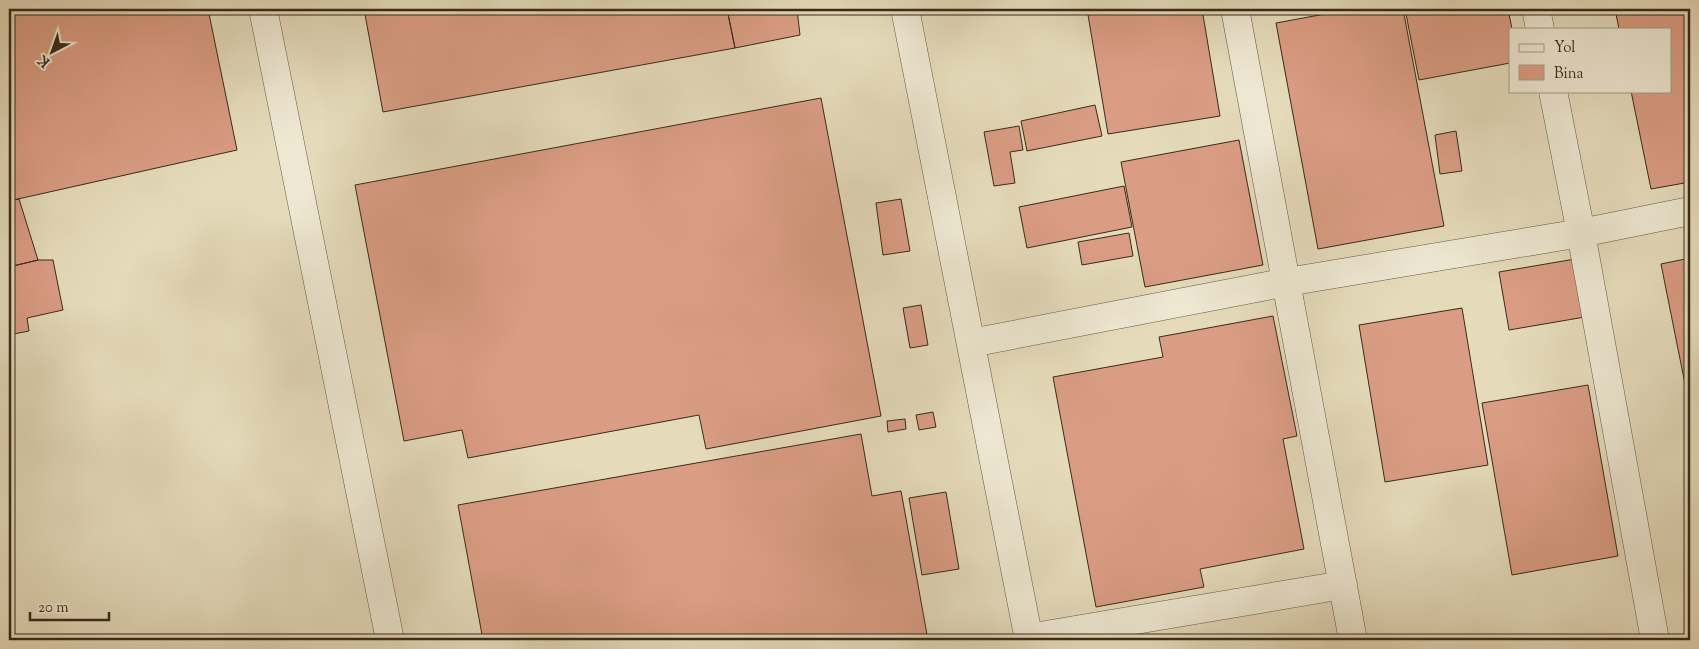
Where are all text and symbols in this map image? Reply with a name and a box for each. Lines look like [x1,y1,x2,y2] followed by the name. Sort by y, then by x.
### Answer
[28,28,78,78] north arrow
[1509,28,1672,92] legend
[1554,38,1576,59] text: Yol
[34,49,55,71] text: K
[1554,64,1584,85] text: Bina
[30,589,109,621] scale bar
[38,598,69,619] text: 20 m

